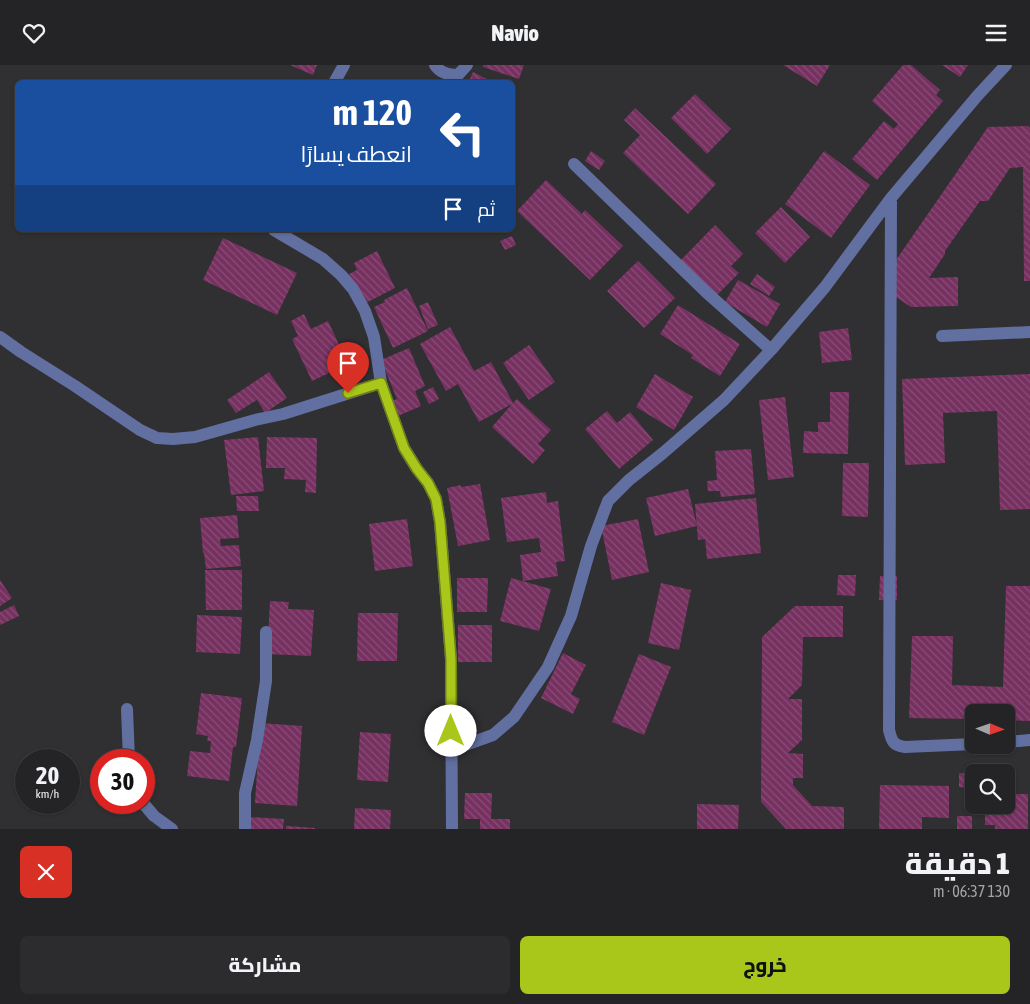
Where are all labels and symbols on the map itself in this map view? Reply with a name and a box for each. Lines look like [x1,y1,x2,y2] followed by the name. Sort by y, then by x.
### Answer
[327,342,369,393] pin
[424,704,476,756] position arrow
[965,704,1015,754] north arrow
[90,749,155,814] speed limit sign: 30

